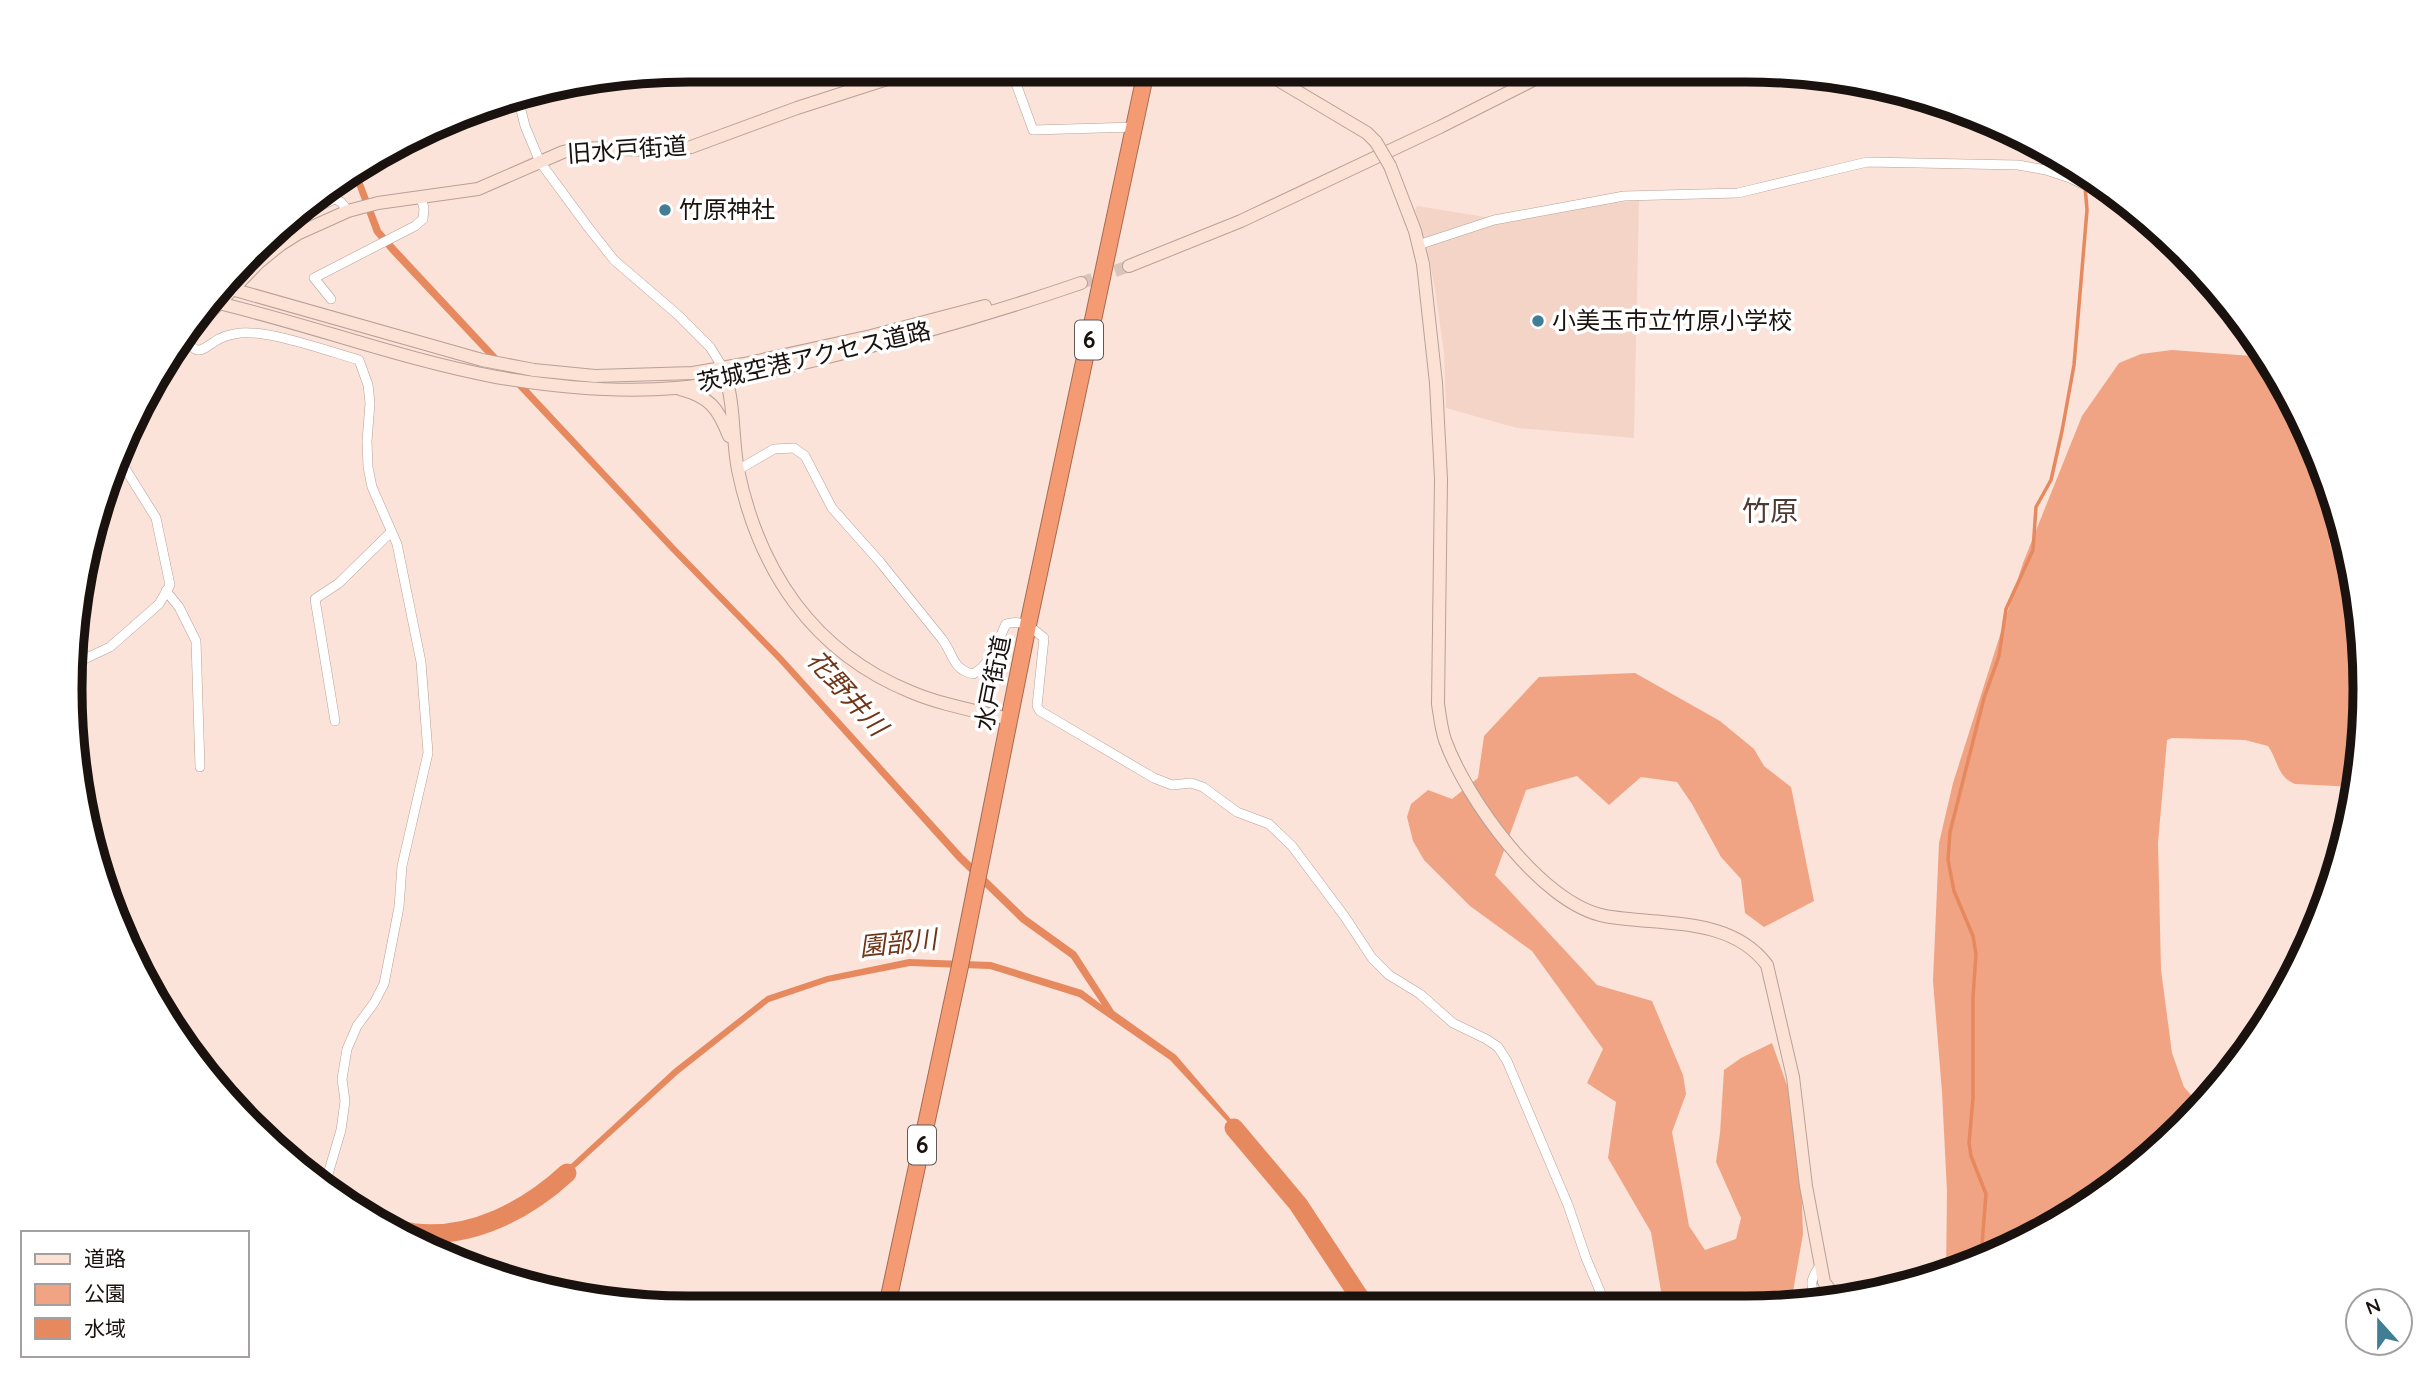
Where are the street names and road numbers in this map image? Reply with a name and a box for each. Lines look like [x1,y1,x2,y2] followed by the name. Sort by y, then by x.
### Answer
[566,130,688,168] street label: 旧水戸街道
[694,315,933,398] street label: 茨城空港アクセス道路
[1075,320,1103,360] road number: 6
[968,633,1016,733] street label: 水戸街道
[908,1126,936,1164] road number: 6

